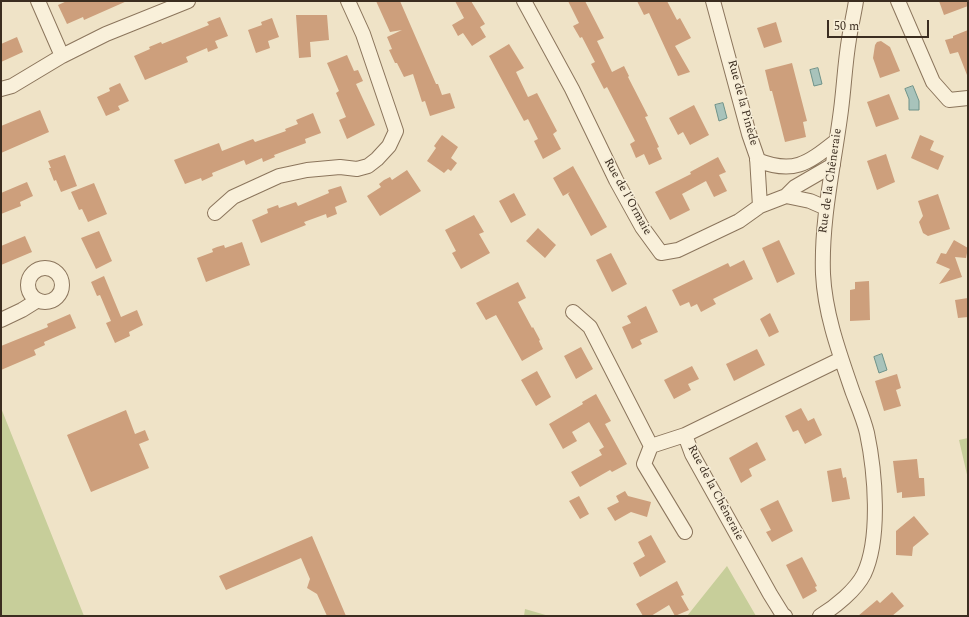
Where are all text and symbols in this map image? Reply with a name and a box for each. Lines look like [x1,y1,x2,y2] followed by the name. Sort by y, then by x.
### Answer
[829,12,931,38] scale bar
[834,17,859,36] text: 50 m
[724,59,760,147] street label: Rue de la Pinède
[816,128,846,234] street label: Rue de la Chêneraie
[600,156,654,238] street label: Rue de l'Ormaie
[684,443,746,543] street label: Rue de la Chêneraie

